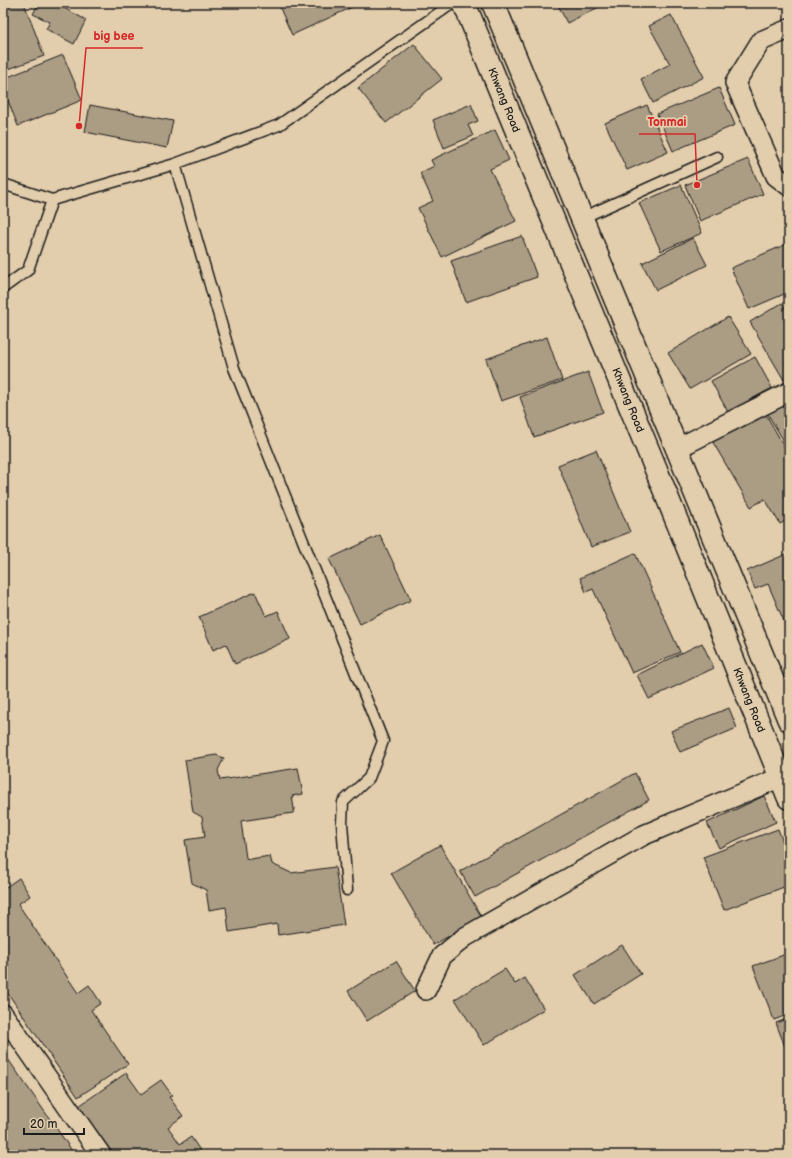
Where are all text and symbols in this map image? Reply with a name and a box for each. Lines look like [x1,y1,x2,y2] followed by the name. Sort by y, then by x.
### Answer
[86,24,143,48] callout: big bee
[94,29,135,44] text: big bee
[485,66,523,134] street label: Khwang Road
[639,110,695,134] callout: Tonmai
[647,115,687,130] text: Tonmai
[609,366,647,434] street label: Khwang Road
[730,666,768,734] street label: Khwang Road
[24,1110,84,1136] scale bar
[30,1117,57,1132] text: 20 m

